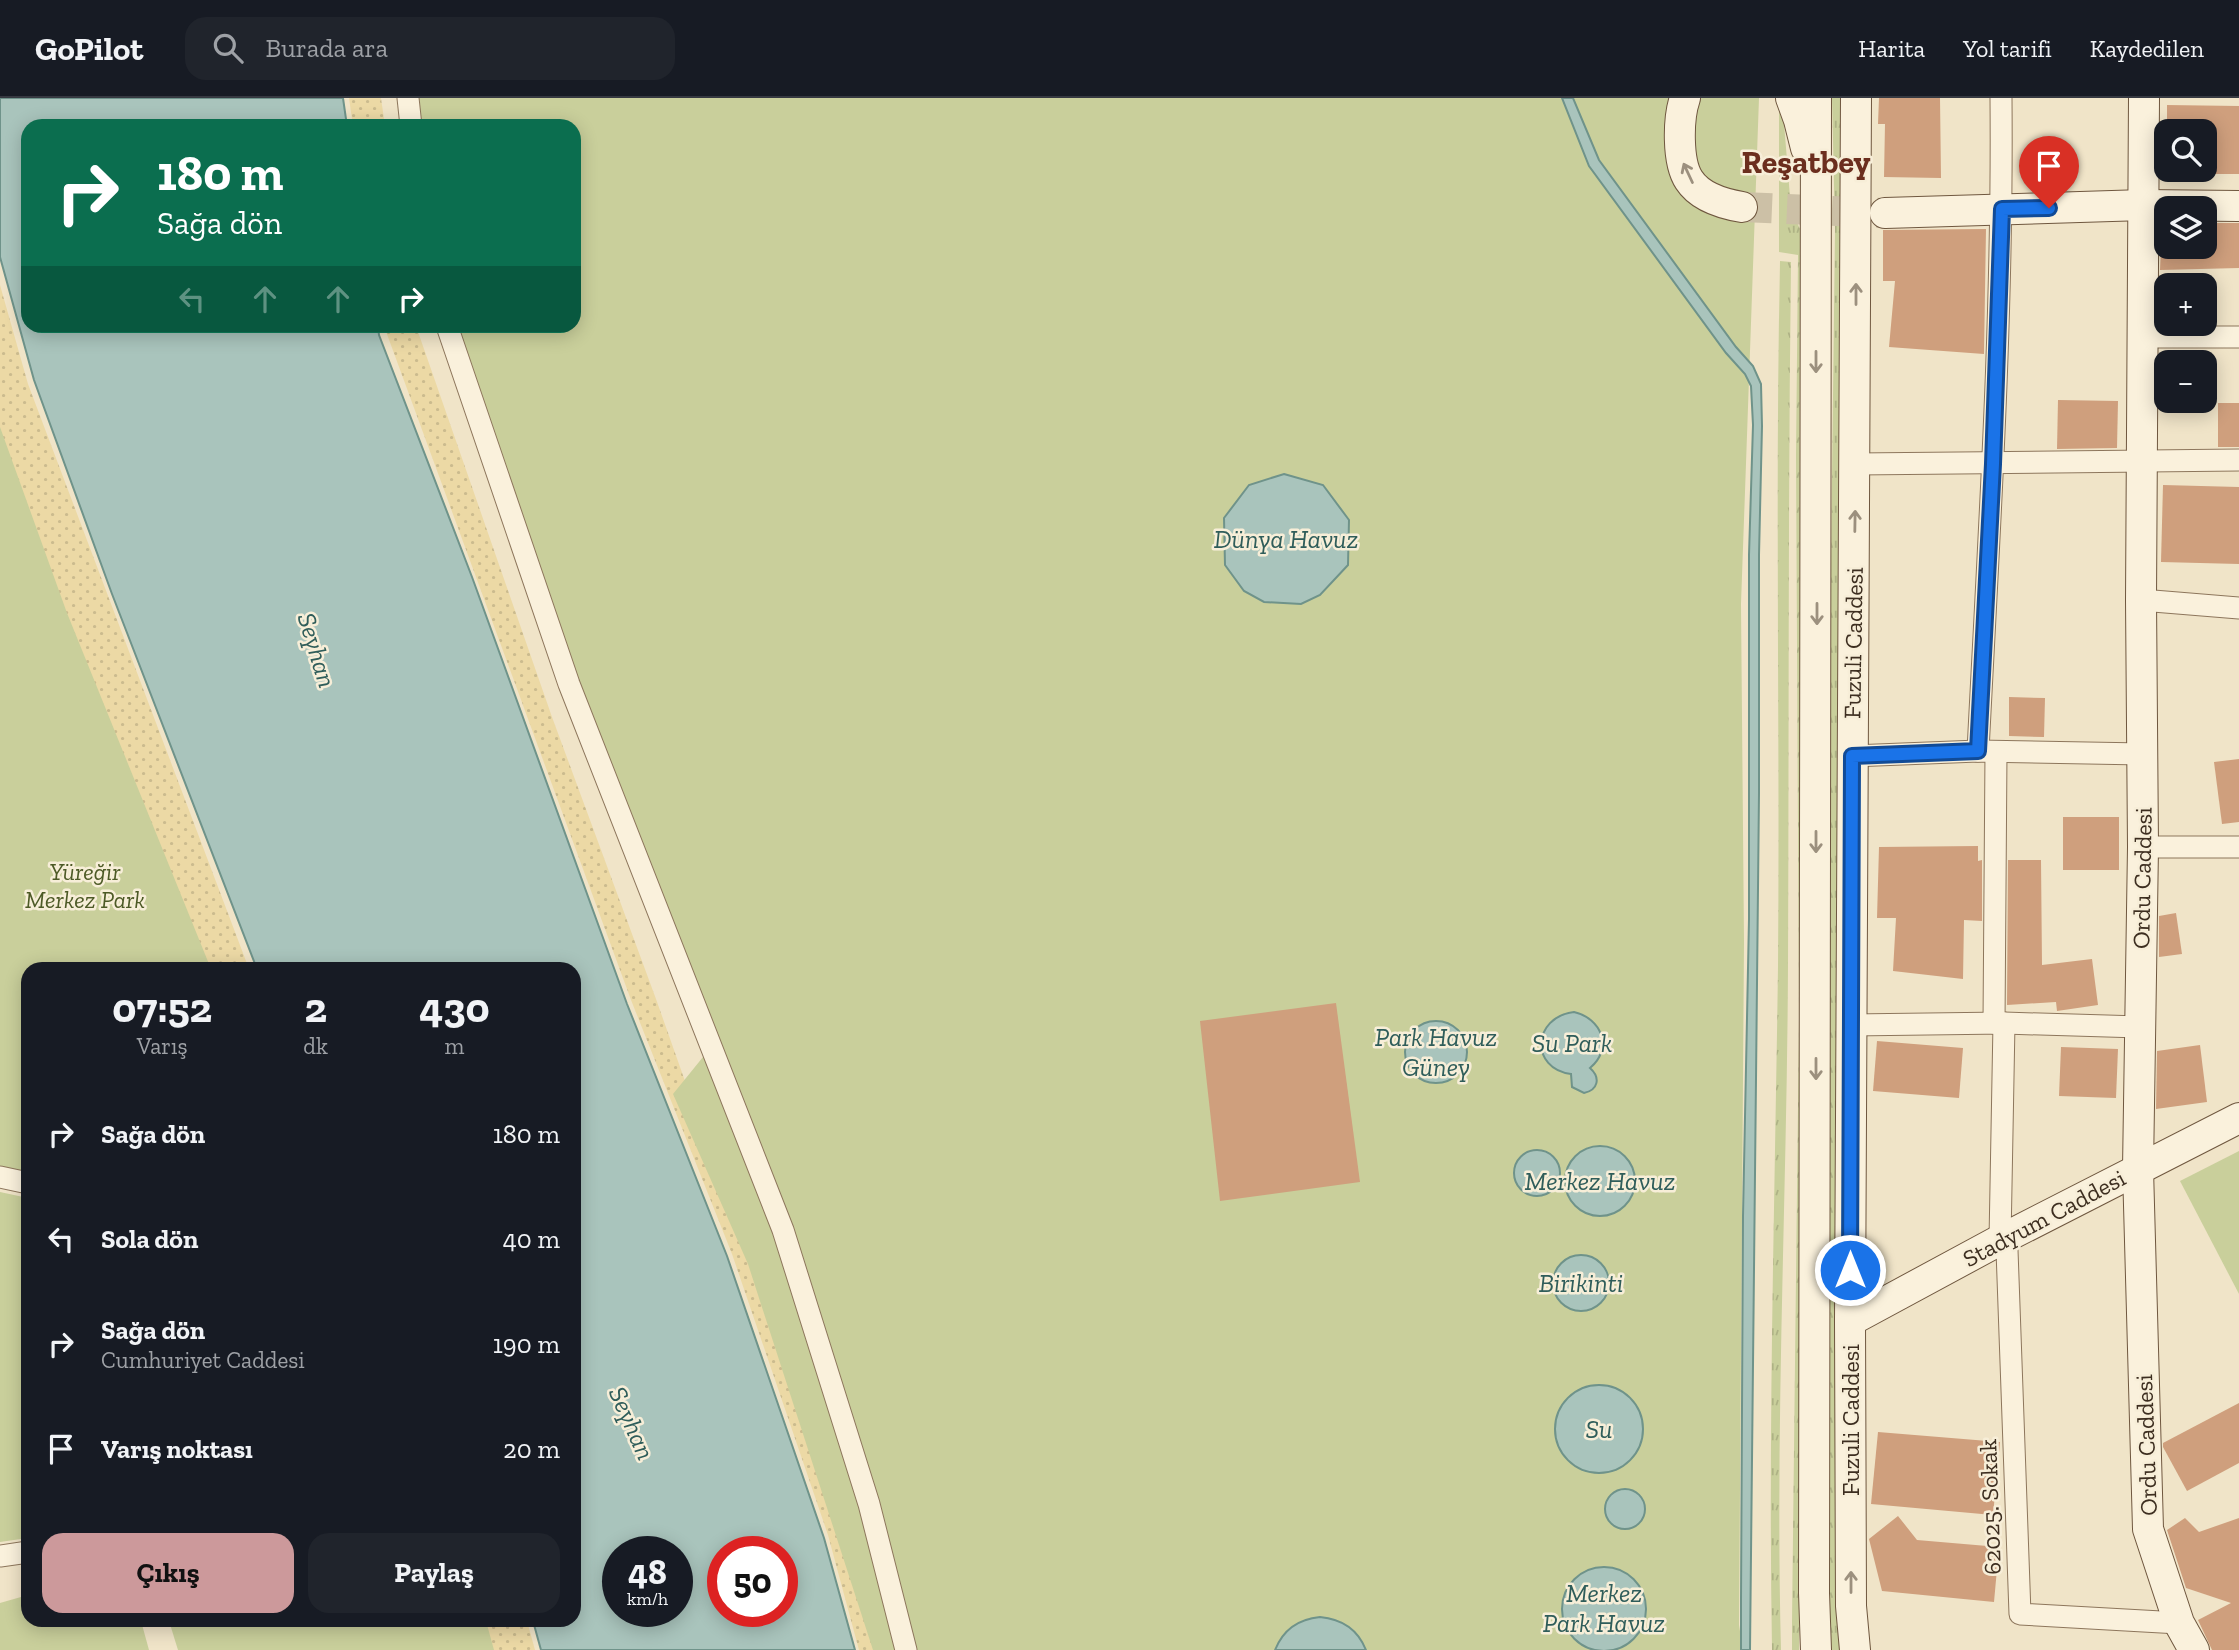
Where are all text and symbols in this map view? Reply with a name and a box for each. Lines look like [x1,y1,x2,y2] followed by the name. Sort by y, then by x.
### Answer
[185,17,675,80] search box
[35,29,143,68] text: GoPilot
[209,29,247,67] icon: search
[265,32,388,64] text: Burada ara
[1858,34,1925,63] text: Harita
[1963,34,2052,63] text: Yol tarifi
[2090,34,2204,63] text: Kaydedilen
[2154,119,2217,413] map controls
[2154,119,2217,182] button: search
[2019,136,2079,208] pin
[1742,143,1870,181] district label: Reşatbey
[157,144,284,203] text: 180 m
[42,147,133,238] icon: right
[2030,147,2068,185] icon: arrive
[1681,163,1694,184] one-way arrow
[2154,196,2217,259] button: layers
[157,204,282,242] text: Sağa dön
[2154,273,2217,336] button: +
[173,280,211,318] icon: left
[246,280,284,318] icon: ahead
[319,280,357,318] icon: ahead
[392,280,430,318] icon: right
[1849,283,1863,306] one-way arrow
[1809,350,1823,373] one-way arrow
[2154,350,2217,413] button: −
[1848,510,1862,533] one-way arrow
[1214,523,1358,555] water label: Dünya Havuz
[1837,566,1869,719] street label: Fuzuli Caddesi
[1810,602,1824,625] one-way arrow
[290,609,344,691] water label: Seyhan
[2126,807,2158,949] street label: Ordu Caddesi
[1809,830,1823,853] one-way arrow
[25,857,145,914] park label: Yüreğir Merkez Park
[112,982,212,1033] text: 07:52
[304,982,327,1033] text: 2
[419,982,490,1033] text: 430
[1375,1021,1497,1083] water label: Park Havuz Güney
[1532,1027,1612,1059] water label: Su Park
[137,1032,188,1060] text: Varış
[303,1032,328,1060] text: dk
[445,1032,464,1060] text: m
[1809,1057,1823,1080] one-way arrow
[42,1115,80,1153] icon: right
[101,1118,205,1150] text: Sağa dön
[493,1118,560,1150] text: 180 m
[1958,1163,2131,1273] street label: Stadyum Caddesi
[1525,1165,1675,1197] water label: Merkez Havuz
[42,1220,80,1258] icon: left
[101,1223,198,1255] text: Sola dön
[503,1223,560,1255] text: 40 m
[1813,1233,1887,1307] position arrow
[1539,1267,1623,1299] water label: Birikinti
[101,1314,205,1346] text: Sağa dön
[42,1325,80,1363] icon: right
[493,1328,560,1360] text: 190 m
[1836,1344,1865,1496] street label: Fuzuli Caddesi
[101,1346,305,1374] text: Cumhuriyet Caddesi
[2129,1373,2163,1516] street label: Ordu Caddesi
[602,1381,662,1465] water label: Seyhan
[1585,1413,1613,1445] water label: Su
[42,1430,80,1468] icon: arrive
[101,1433,253,1465] text: Varış noktası
[503,1433,560,1465] text: 20 m
[1973,1438,2007,1575] street label: 62025. Sokak
[42,1533,294,1613] button: Çıkış
[308,1533,560,1613] button: Paylaş
[707,1536,798,1627] speed limit sign: 50
[628,1551,667,1593] text: 48
[1844,1571,1858,1594] one-way arrow
[1543,1577,1665,1639] water label: Merkez Park Havuz
[627,1588,668,1610] text: km/h

